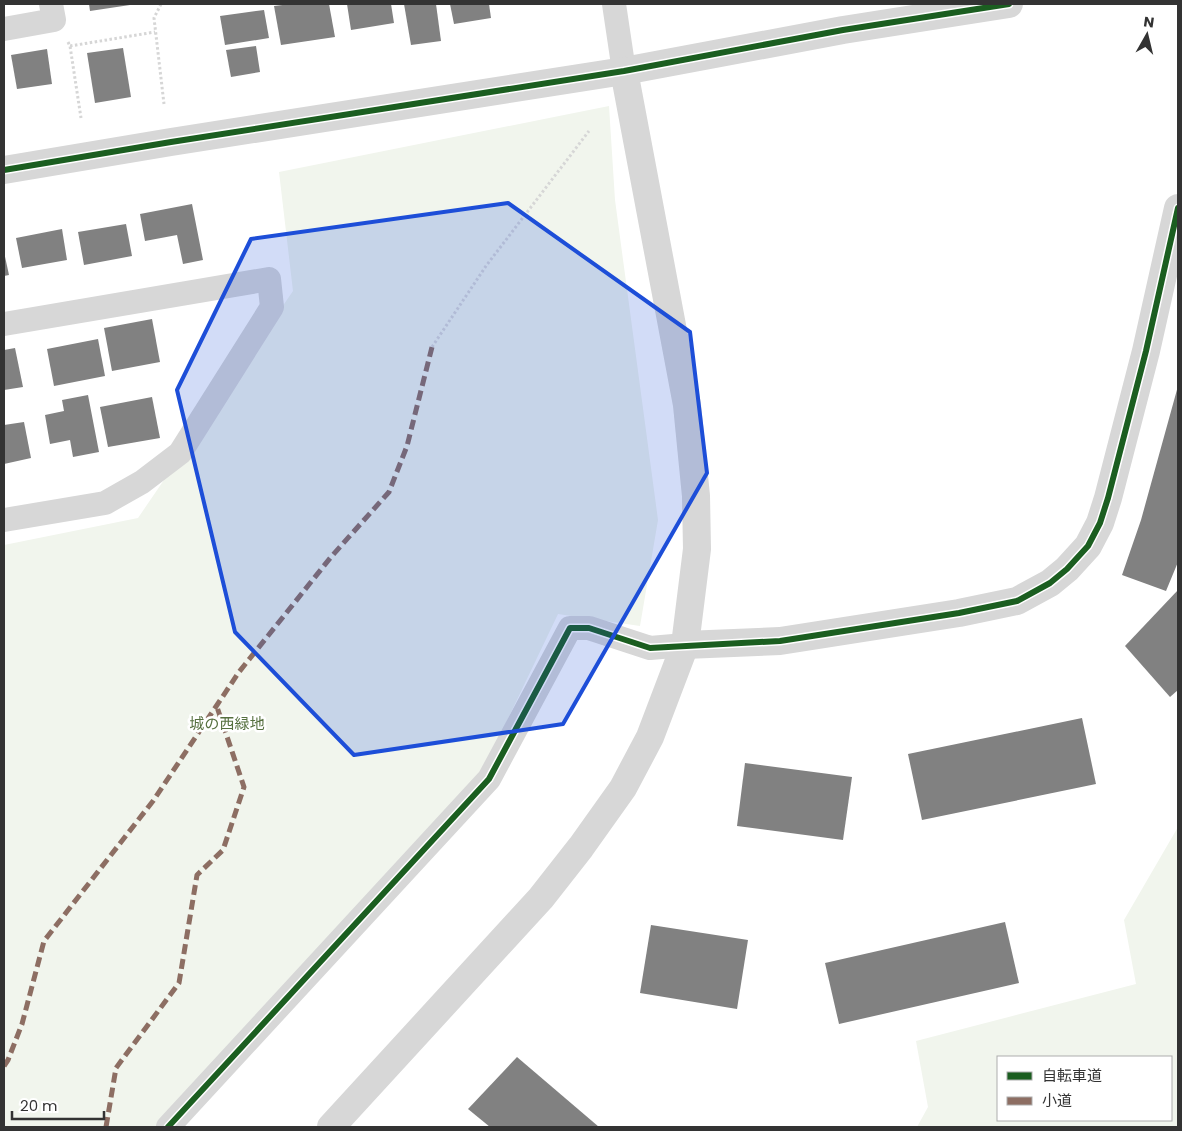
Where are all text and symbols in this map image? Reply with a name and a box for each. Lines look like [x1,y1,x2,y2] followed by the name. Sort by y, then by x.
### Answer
[1122,10,1172,60] north arrow
[1142,11,1155,33] text: N
[189,713,265,734] park label: 城の西緑地
[997,1056,1172,1121] legend
[1042,1065,1102,1086] text: 自転車道
[12,1088,105,1120] scale bar
[1042,1090,1072,1111] text: 小道
[20,1095,58,1116] text: 20 m

